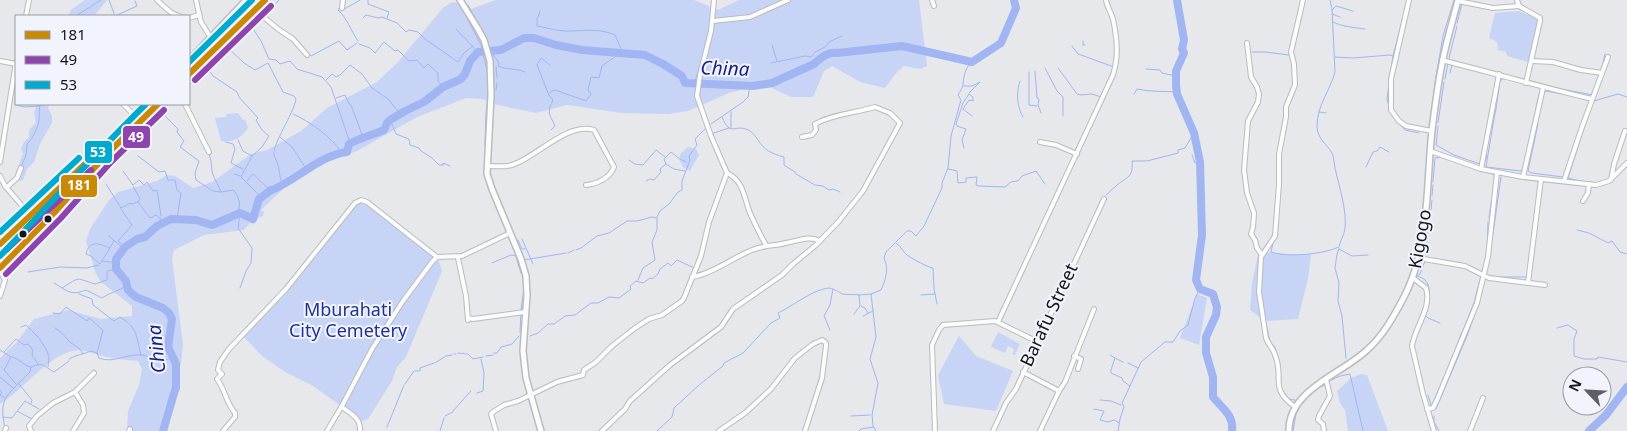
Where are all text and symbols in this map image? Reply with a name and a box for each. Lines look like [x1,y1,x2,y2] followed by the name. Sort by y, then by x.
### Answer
[15,15,190,105] legend
[60,24,86,44] text: 181
[60,49,77,69] text: 49
[700,54,750,82] water label: China
[60,74,77,94] text: 53
[122,125,151,149] line badge: 49
[128,127,144,146] text: 49
[84,140,113,164] line badge: 53
[90,142,106,161] text: 53
[60,174,98,198] line badge: 181
[67,175,91,194] text: 181
[1402,207,1436,270] street label: Kigogo
[43,214,53,224] unlabelled marker
[18,229,28,239] unlabelled marker
[1014,259,1083,370] street label: Barafu Street
[289,297,408,342] park label: Mburahati City Cemetery
[140,323,171,375] water label: China
[1562,366,1612,416] north arrow
[1564,376,1586,394] text: N

